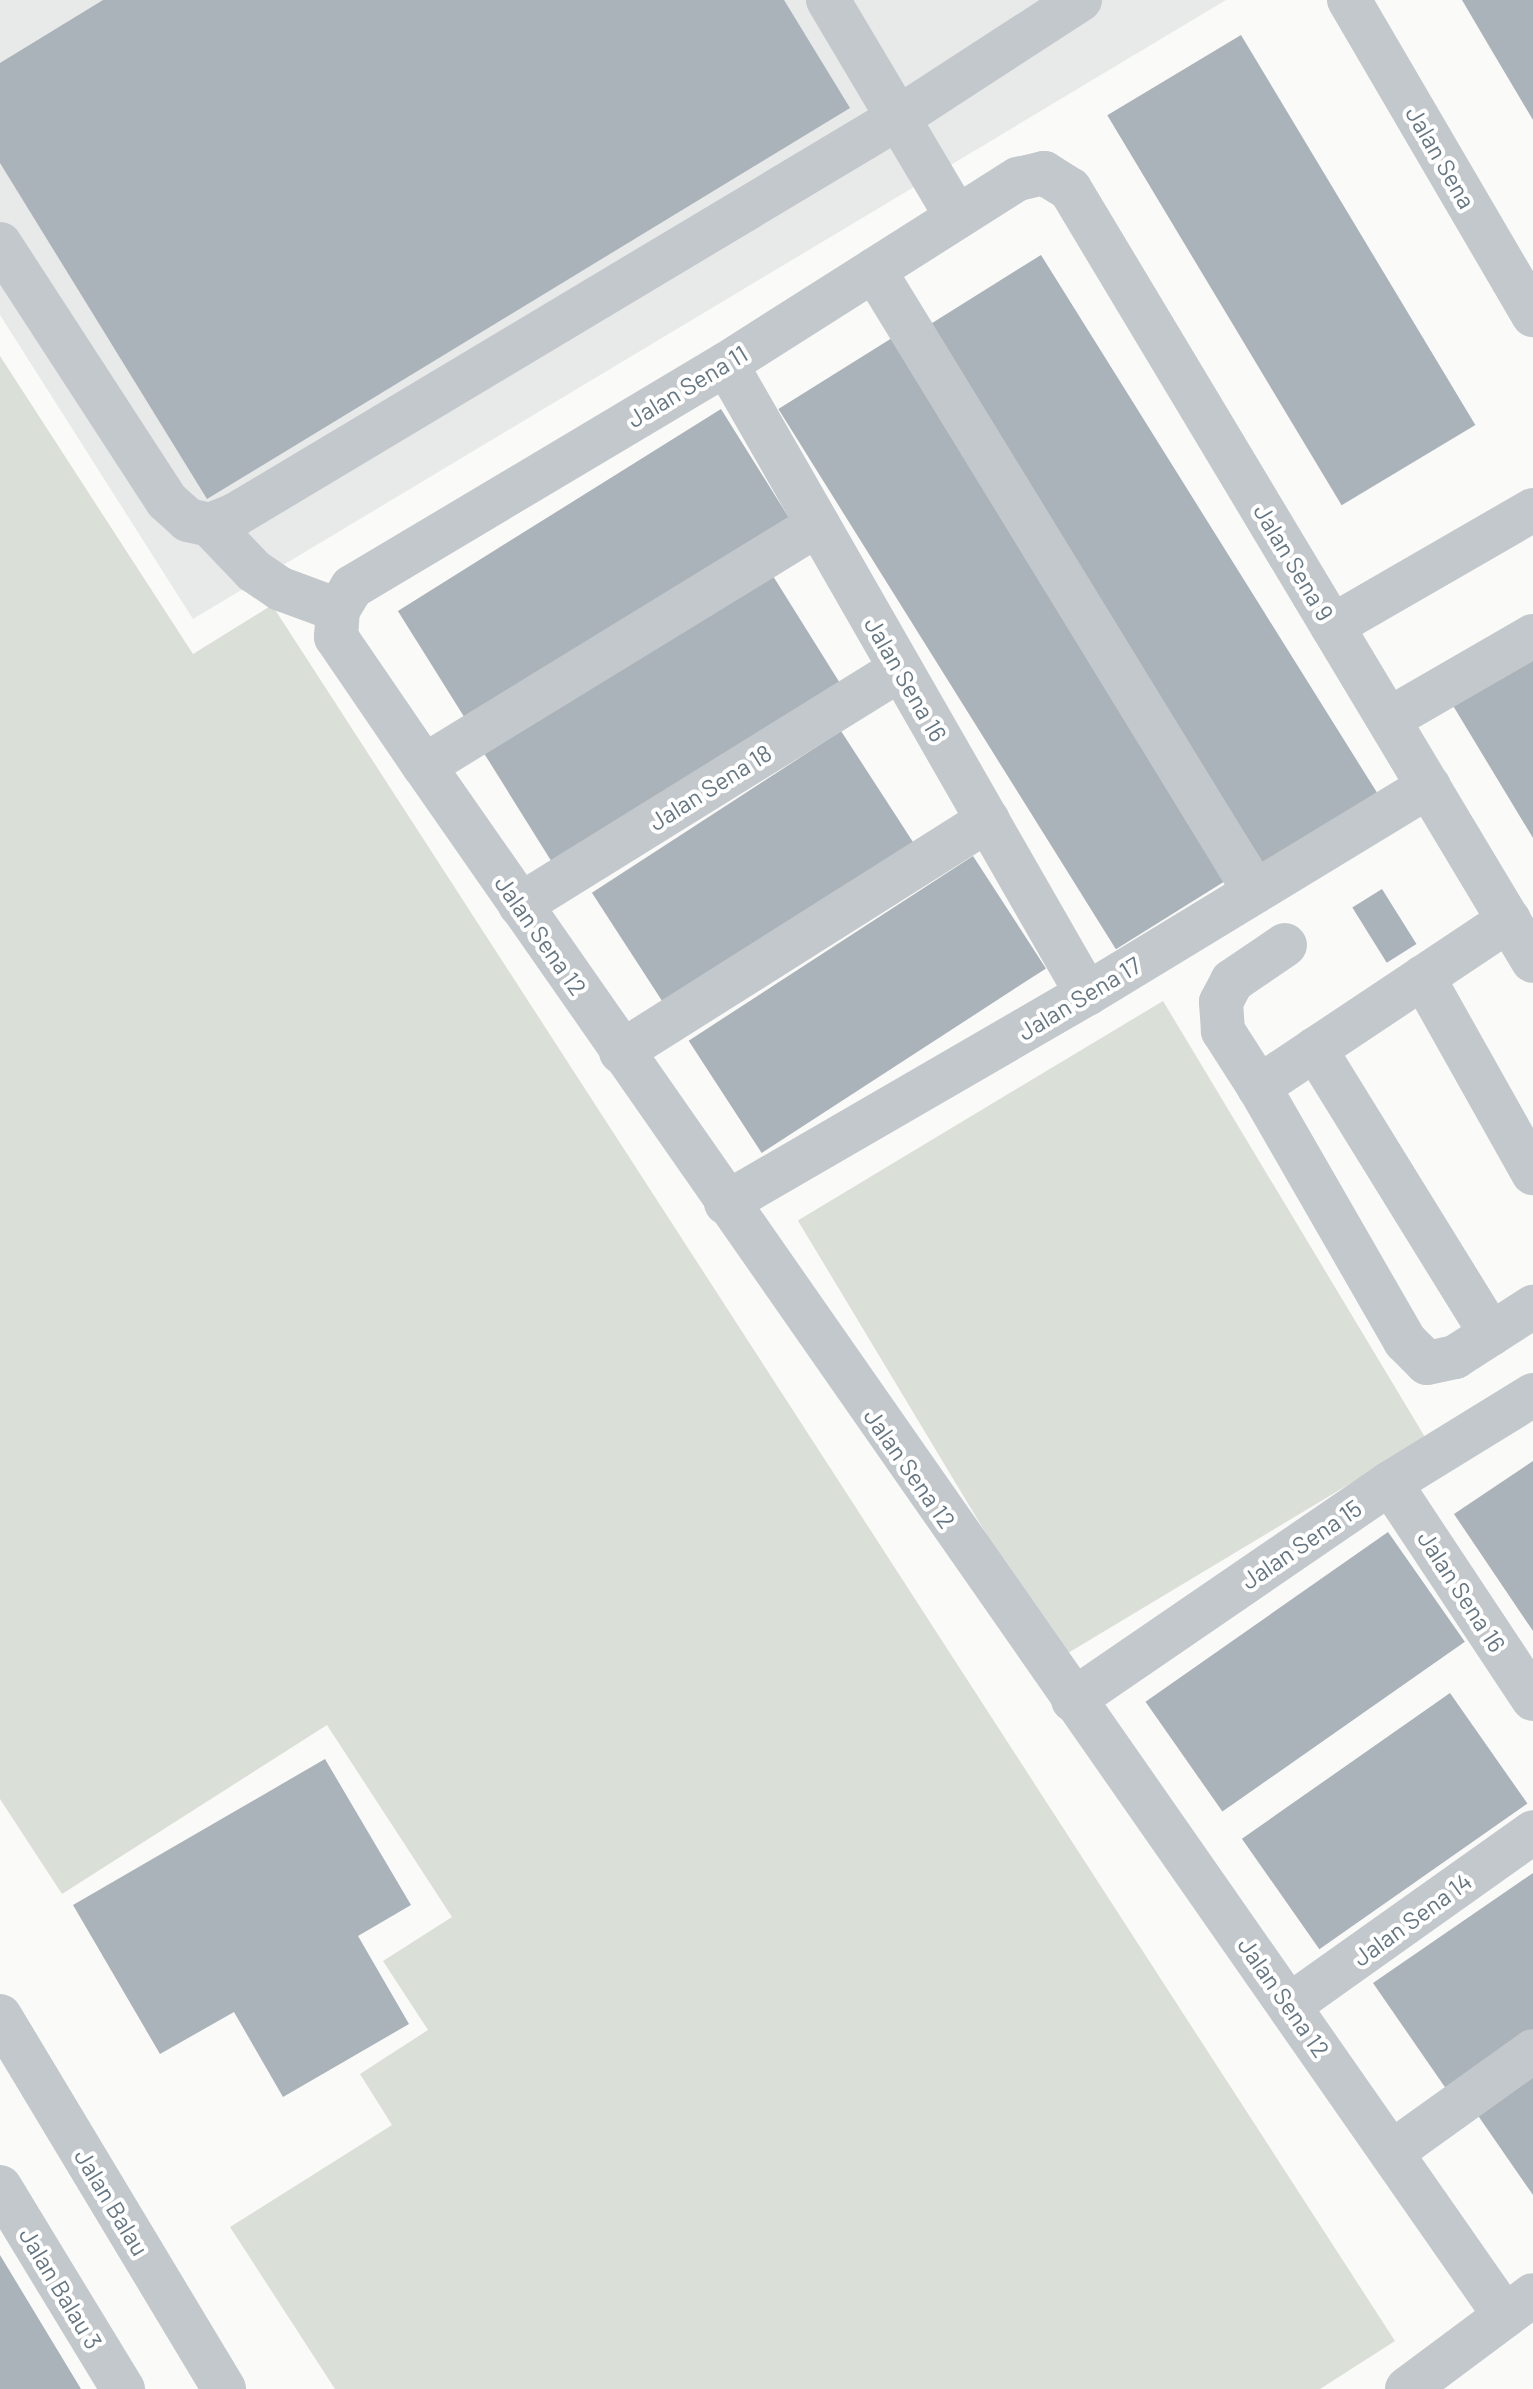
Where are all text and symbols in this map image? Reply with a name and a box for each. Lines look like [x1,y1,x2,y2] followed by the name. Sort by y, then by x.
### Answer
[1400,101,1482,213] street label: Jalan Sena
[622,339,752,433] street label: Jalan Sena 11
[1248,498,1340,626] street label: Jalan Sena 9
[859,612,953,746] street label: Jalan Sena 16
[643,738,777,836] street label: Jalan Sena 18
[489,870,593,1000] street label: Jalan Sena 12
[1012,950,1146,1046] street label: Jalan Sena 17
[858,1403,962,1533] street label: Jalan Sena 12
[1235,1493,1367,1595] street label: Jalan Sena 15
[1412,1525,1512,1657] street label: Jalan Sena 16
[1347,1866,1477,1972] street label: Jalan Sena 14
[1232,1932,1336,2062] street label: Jalan Sena 12
[69,2143,155,2261] street label: Jalan Balau
[13,2222,109,2354] street label: Jalan Balau 3

